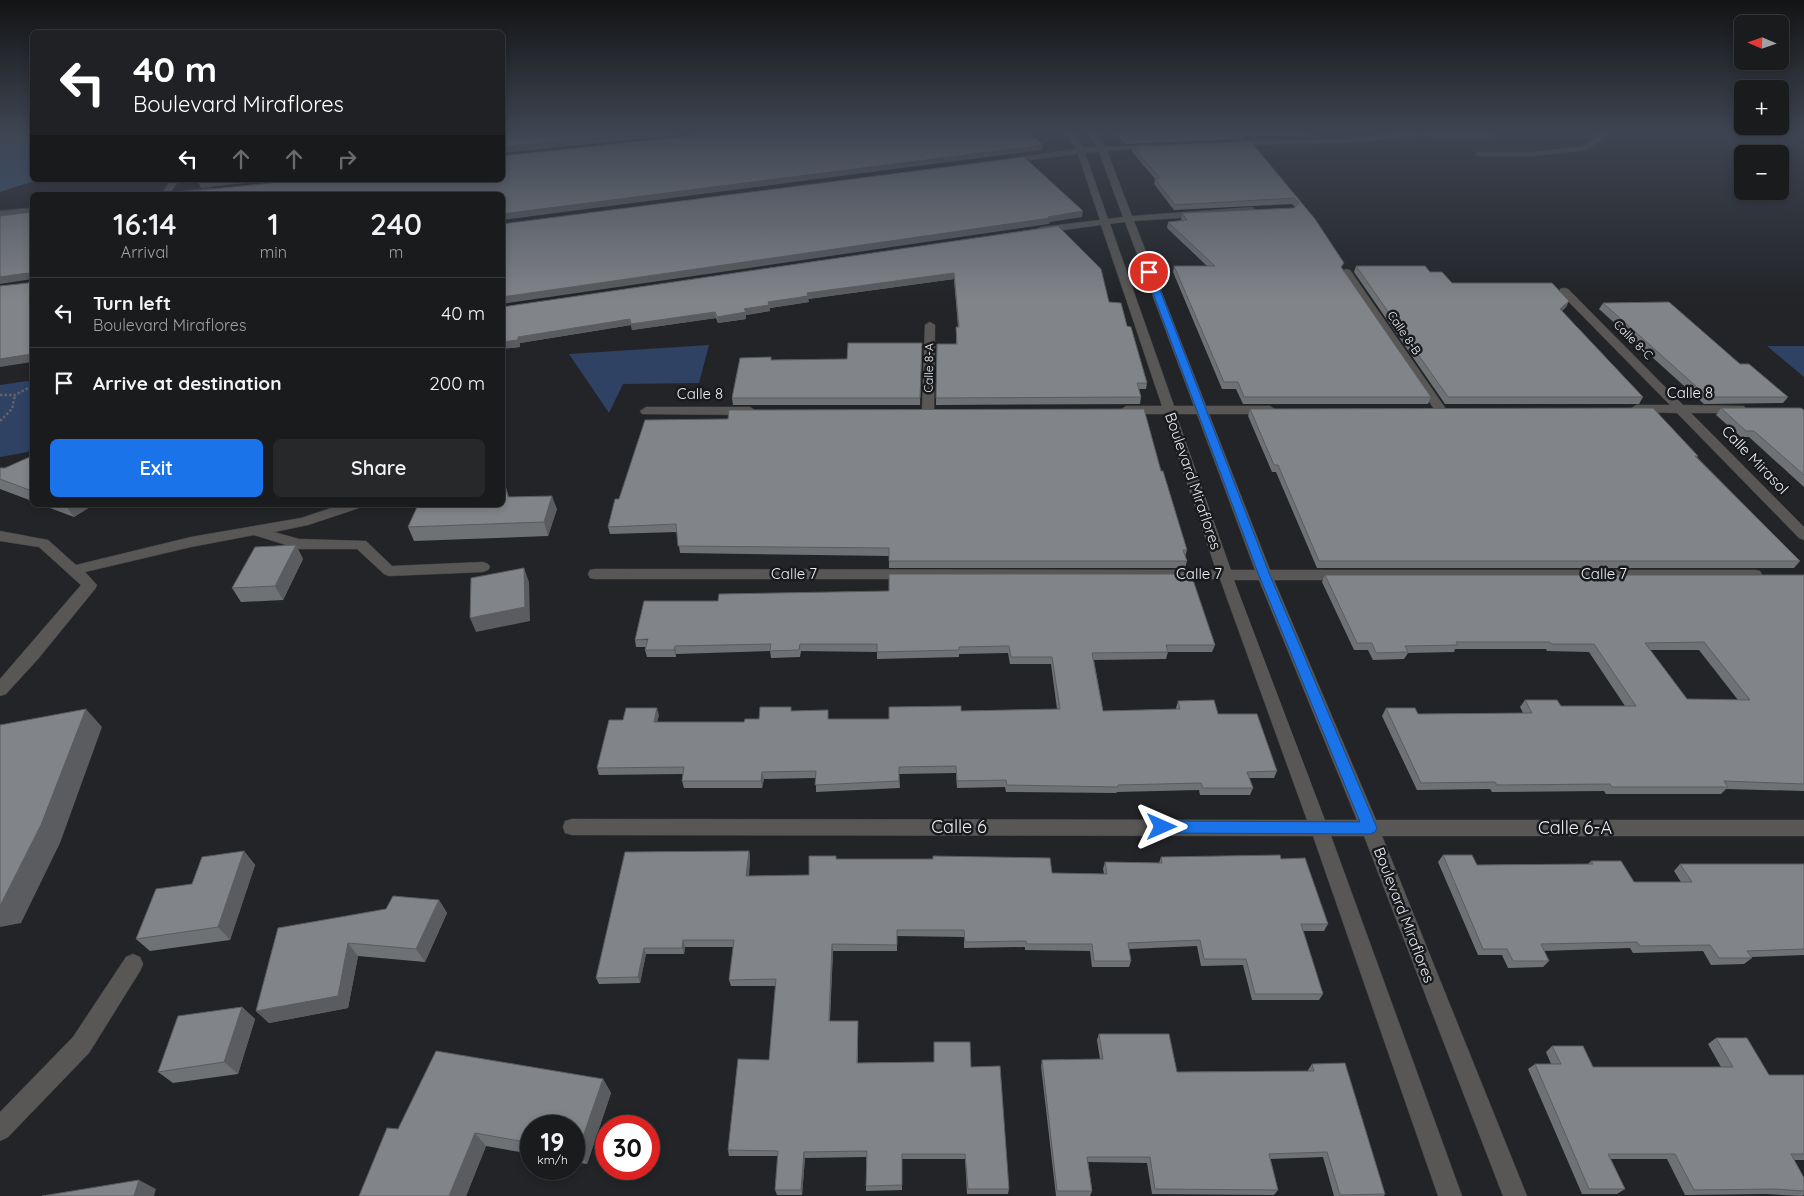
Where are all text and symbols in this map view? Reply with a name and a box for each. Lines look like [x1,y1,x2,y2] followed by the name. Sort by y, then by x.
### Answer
[1734,15,1789,70] north arrow
[1734,15,1789,200] map controls
[133,47,217,91] text: 40 m
[50,50,115,115] icon: left
[1734,80,1789,135] button: +
[133,90,344,118] text: Boulevard Miraflores
[174,145,202,173] icon: left
[227,145,255,173] icon: ahead
[280,145,308,173] icon: ahead
[333,145,361,173] icon: right
[1734,145,1789,200] button: −
[113,205,177,243] text: 16:14
[268,205,279,243] text: 1
[370,205,422,243] text: 240
[121,242,169,262] text: Arrival
[260,242,287,262] text: min
[389,242,403,262] text: m
[1128,251,1170,293] pin
[1135,258,1163,286] icon: arrive
[93,291,171,315] text: Turn left
[50,299,78,327] icon: left
[441,301,485,325] text: 40 m
[1384,308,1425,358] street label: Calle 8-B
[93,315,246,335] text: Boulevard Miraflores
[1611,317,1656,363] street label: Calle 8-C
[921,343,936,393] street label: Calle 8-A
[50,369,78,397] icon: arrive
[93,371,282,395] text: Arrive at destination
[429,371,485,395] text: 200 m
[1667,383,1713,402] street label: Calle 8
[677,384,723,403] street label: Calle 8
[1161,410,1226,552] street label: Boulevard Miraflores
[1718,421,1793,498] street label: Calle Mirasol
[50,439,263,497] button: Exit
[273,439,485,497] button: Share
[771,564,817,583] street label: Calle 7
[1176,564,1222,583] street label: Calle 7
[1581,564,1627,583] street label: Calle 7
[1135,800,1187,852] position arrow
[931,815,987,838] street label: Calle 6
[1538,816,1612,839] street label: Calle 6-A
[1370,844,1439,985] street label: Boulevard Miraflores
[595,1115,660,1180] speed limit sign: 30
[541,1126,564,1157] text: 19
[537,1152,568,1167] text: km/h

